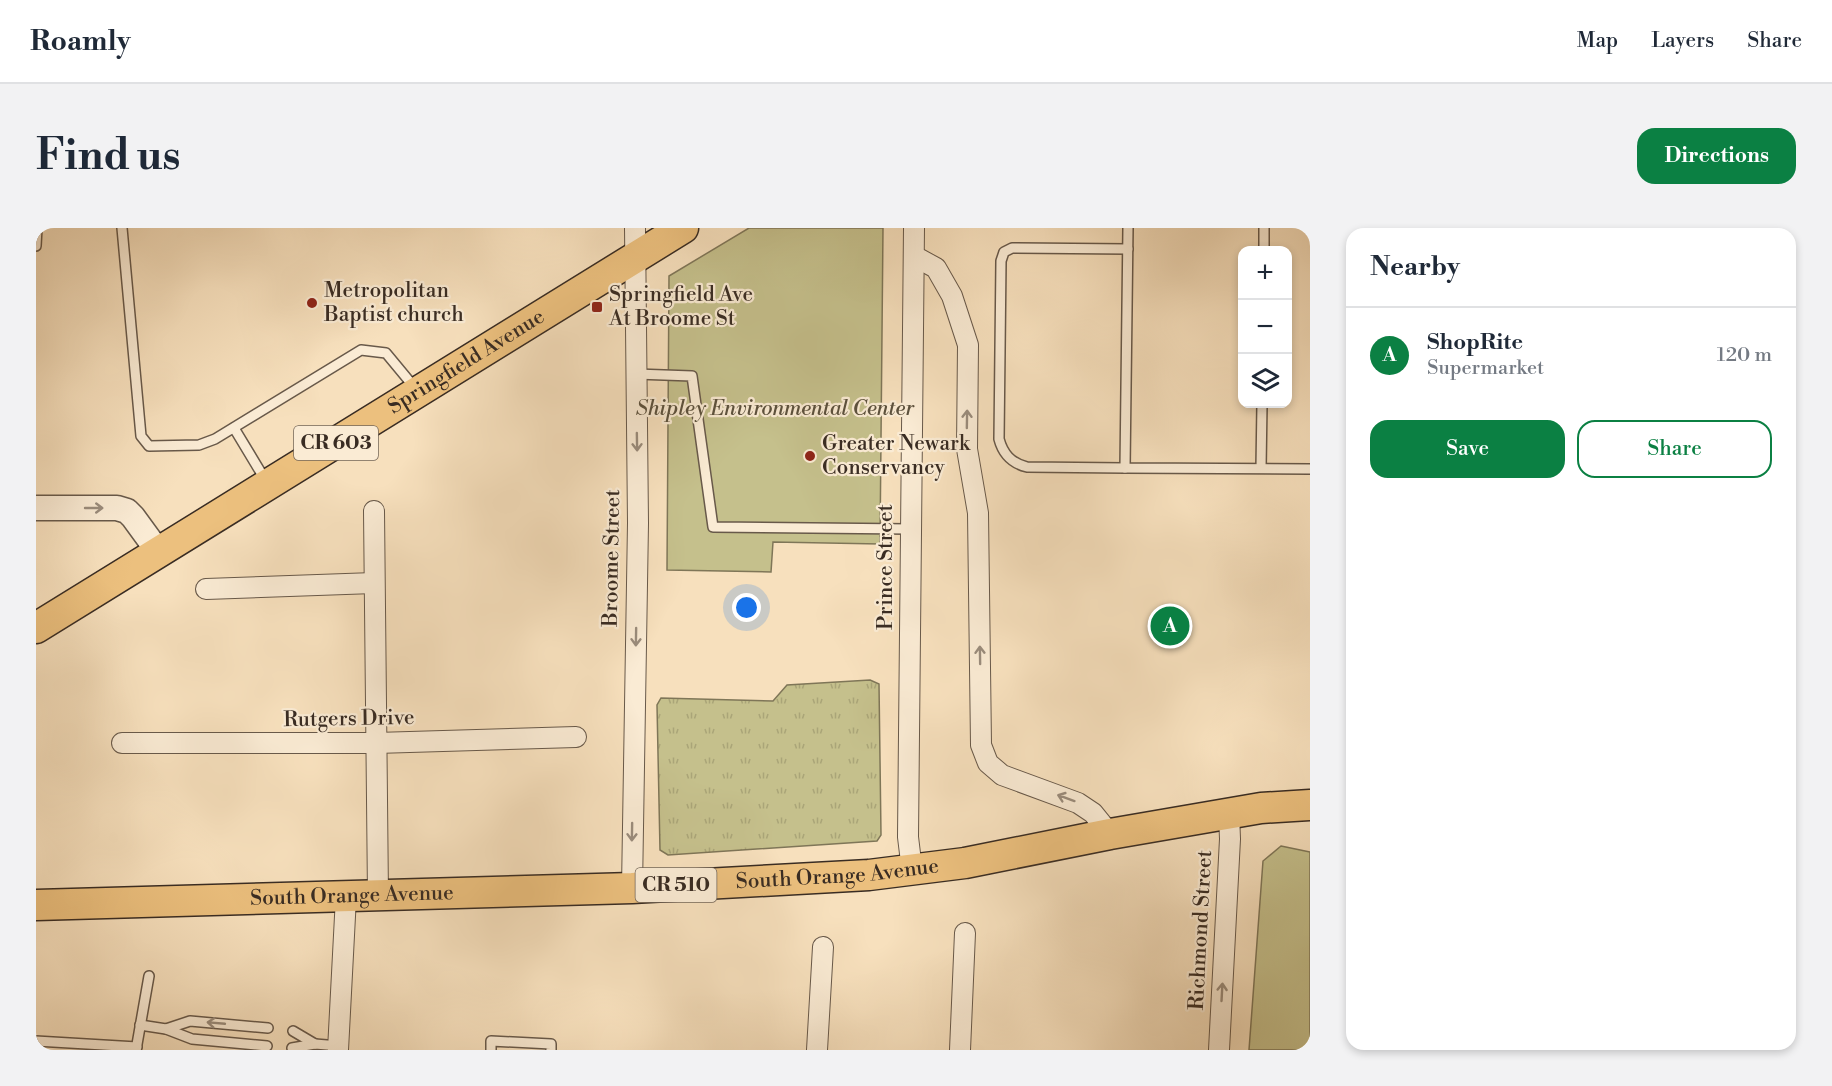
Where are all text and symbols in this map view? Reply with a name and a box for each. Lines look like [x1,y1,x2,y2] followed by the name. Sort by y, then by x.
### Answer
[30,24,131,59] text: Roamly
[1577,28,1618,54] text: Map
[1651,28,1714,54] text: Layers
[1747,28,1802,54] text: Share
[1637,128,1796,184] button: Directions
[36,130,180,183] text: Find us
[1238,246,1292,408] map controls
[1238,246,1292,300] button: +
[1370,251,1460,283] text: Nearby
[323,278,464,328] place label: Metropolitan Baptist church
[608,282,753,332] place label: Springfield Ave At Broome St
[305,296,319,310] marker: Metropolitan Baptist church
[590,300,604,314] marker: Springfield Ave At Broome St
[1238,300,1292,354] button: −
[383,304,549,420] street label: Springfield Avenue
[1427,329,1523,356] text: ShopRite
[1382,343,1397,368] text: A
[1717,343,1772,368] text: 120 m
[1238,354,1292,408] button: layers
[1427,356,1544,381] text: Supermarket
[636,396,915,422] park label: Shipley Environmental Center
[961,410,973,430] one-way arrow
[1370,420,1565,478] button: Save
[1577,420,1772,478] button: Share
[294,426,378,460] road number: CR 603
[822,431,971,481] place label: Greater Newark Conservancy
[631,432,643,452] one-way arrow
[803,449,817,463] marker: Greater Newark Conservancy
[598,488,626,628] street label: Broome Street
[84,502,104,514] one-way arrow
[873,503,899,630] street label: Prince Street
[732,593,761,622] your location
[1150,604,1190,648] pin: A
[630,627,641,646] one-way arrow
[974,646,986,666] one-way arrow
[283,705,415,733] street label: Rutgers Drive
[1057,792,1075,803] one-way arrow
[627,821,638,841] one-way arrow
[1184,849,1218,1011] street label: Richmond Street
[735,853,940,895] street label: South Orange Avenue
[636,868,716,902] road number: CR 510
[250,880,454,912] street label: South Orange Avenue
[1216,982,1227,1002] one-way arrow
[207,1017,227,1028] one-way arrow

